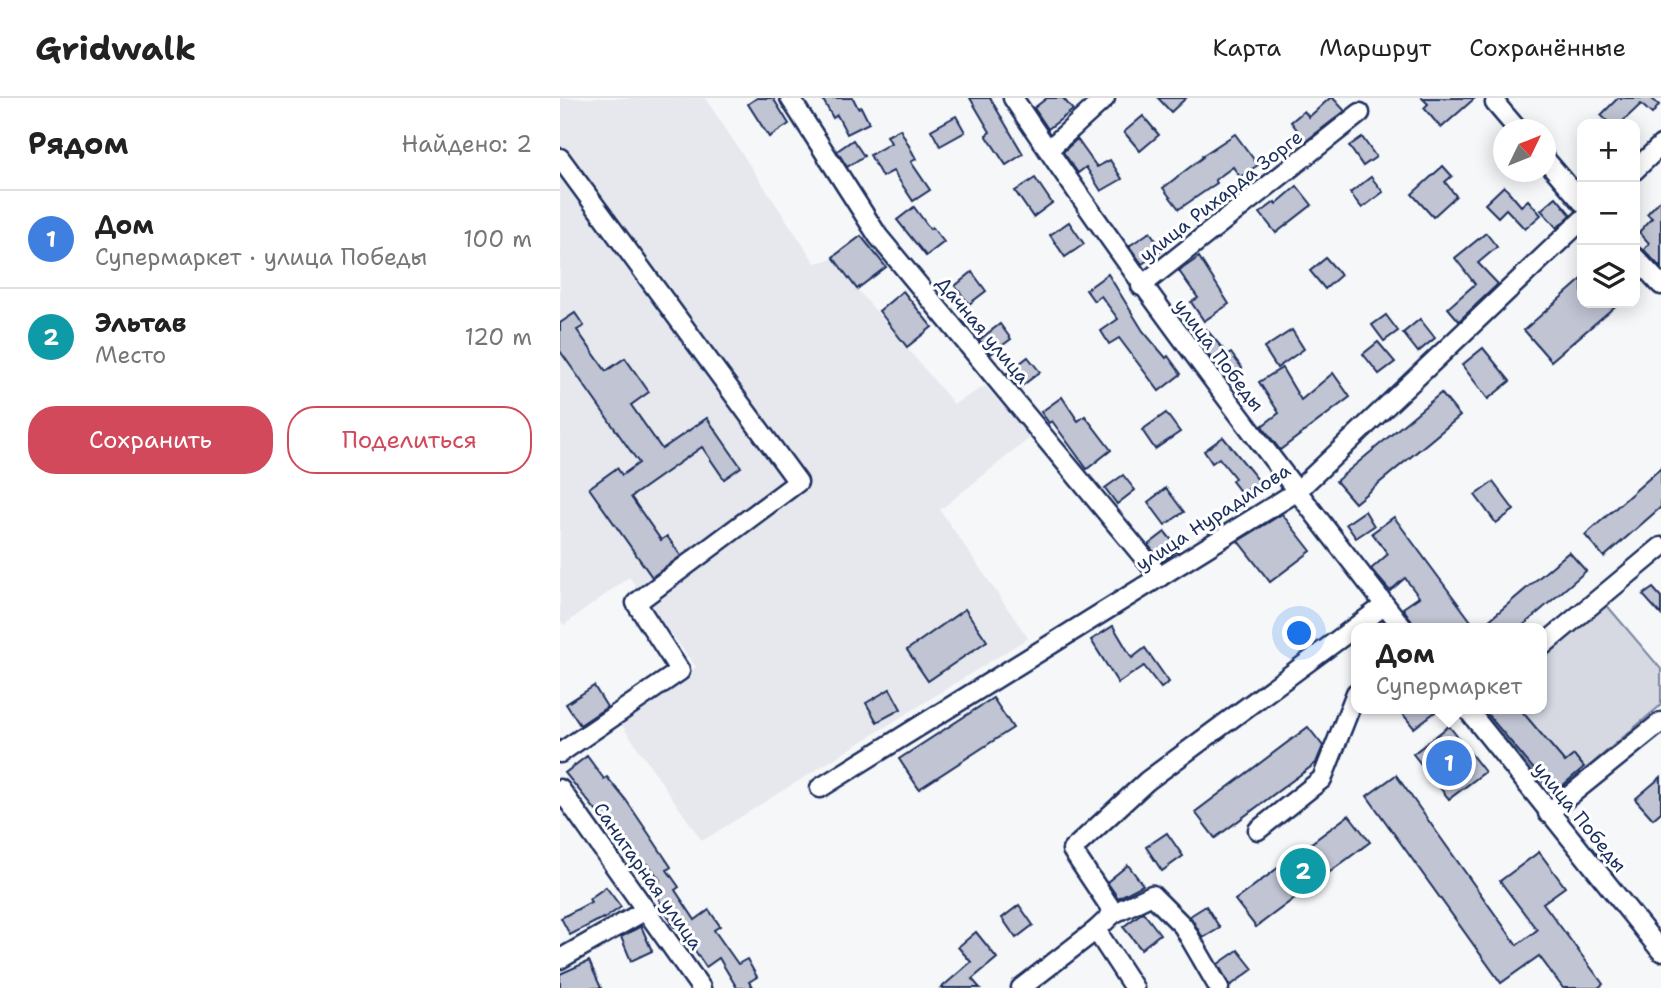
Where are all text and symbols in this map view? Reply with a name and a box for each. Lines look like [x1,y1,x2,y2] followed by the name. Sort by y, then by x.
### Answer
[35,26,196,71] text: Gridwalk
[1213,32,1281,64] text: Карта
[1319,32,1431,64] text: Маршрут
[1469,32,1626,64] text: Сохранённые
[1493,119,1556,182] north arrow
[1577,119,1640,308] map controls
[1577,119,1640,182] button: +
[28,123,128,164] text: Рядом
[1134,124,1308,268] street label: улица Рихарда Зорге
[402,129,532,159] text: Найдено: 2
[1577,182,1640,245] button: −
[95,207,154,242] text: Дом
[46,224,56,254] text: 1
[463,224,532,254] text: 100 m
[95,242,427,272] text: Супермаркет · улица Победы
[1577,245,1640,308] button: layers
[931,271,1035,389] street label: Дачная улица
[1168,294,1270,416] street label: улица Победы
[95,305,186,340] text: Эльтав
[43,322,59,352] text: 2
[464,322,532,352] text: 120 m
[95,340,166,370] text: Место
[28,406,273,474] button: Сохранить
[287,406,532,474] button: Поделиться
[1131,458,1295,576] street label: улица Нурадилова
[1282,616,1316,650] your location
[1351,623,1547,714] popup
[1376,636,1435,671] text: Дом
[1376,671,1522,701] text: Супермаркет
[1426,737,1472,789] pin: 1
[1528,757,1632,877] street label: улица Победы
[588,797,708,955] street label: Санитарная улица
[1280,845,1326,897] pin: 2

